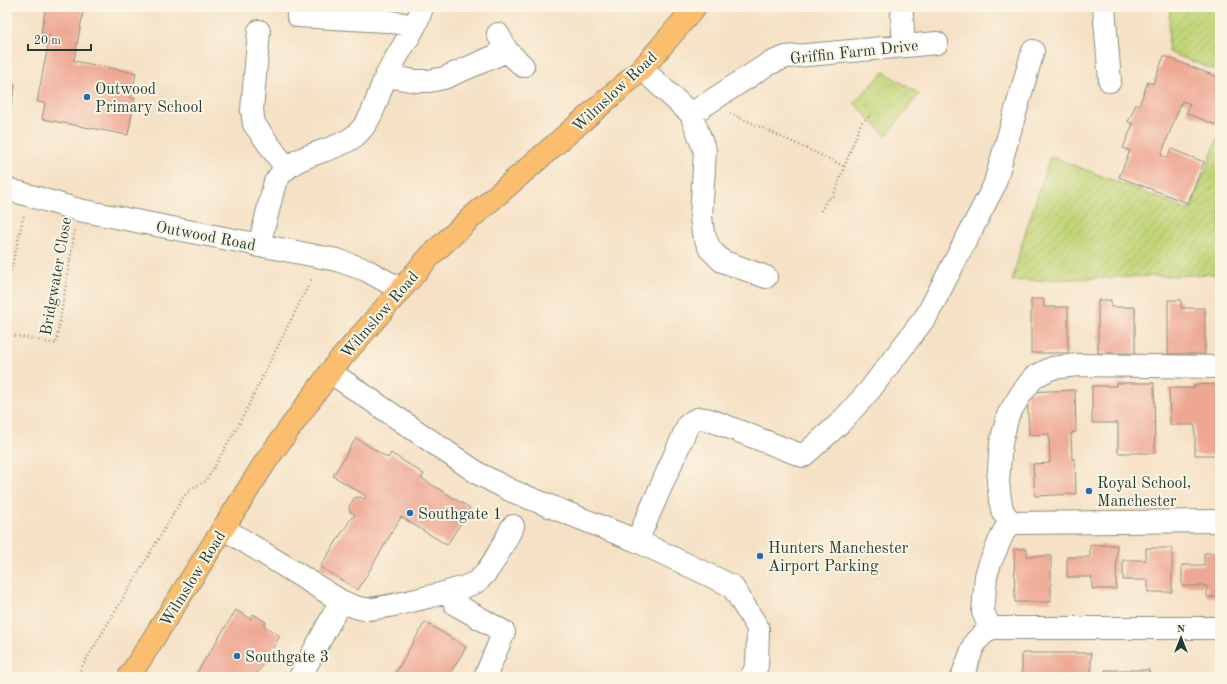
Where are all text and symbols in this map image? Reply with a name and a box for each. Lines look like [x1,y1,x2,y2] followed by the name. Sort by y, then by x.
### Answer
[28,26,91,52] scale bar
[34,35,61,47] text: 20 m
[789,38,919,68] street label: Griffin Farm Drive
[570,49,661,136] street label: Wilmslow Road
[95,82,203,116] place label: Outwood Primary School
[82,92,92,102] marker: Outwood Primary School
[39,216,75,337] street label: Bridgwater Close
[154,219,257,254] street label: Outwood Road
[339,269,422,362] street label: Wilmslow Road
[1097,476,1191,510] place label: Royal School, Manchester
[1084,486,1094,496] marker: Royal School, Manchester
[418,507,502,523] place label: Southgate 1
[405,508,415,518] marker: Southgate 1
[158,529,229,630] street label: Wilmslow Road
[768,541,909,575] place label: Hunters Manchester Airport Parking
[755,551,765,561] marker: Hunters Manchester Airport Parking
[1161,618,1201,658] north arrow
[1177,624,1186,635] text: N
[245,650,329,666] place label: Southgate 3
[232,651,242,661] marker: Southgate 3

